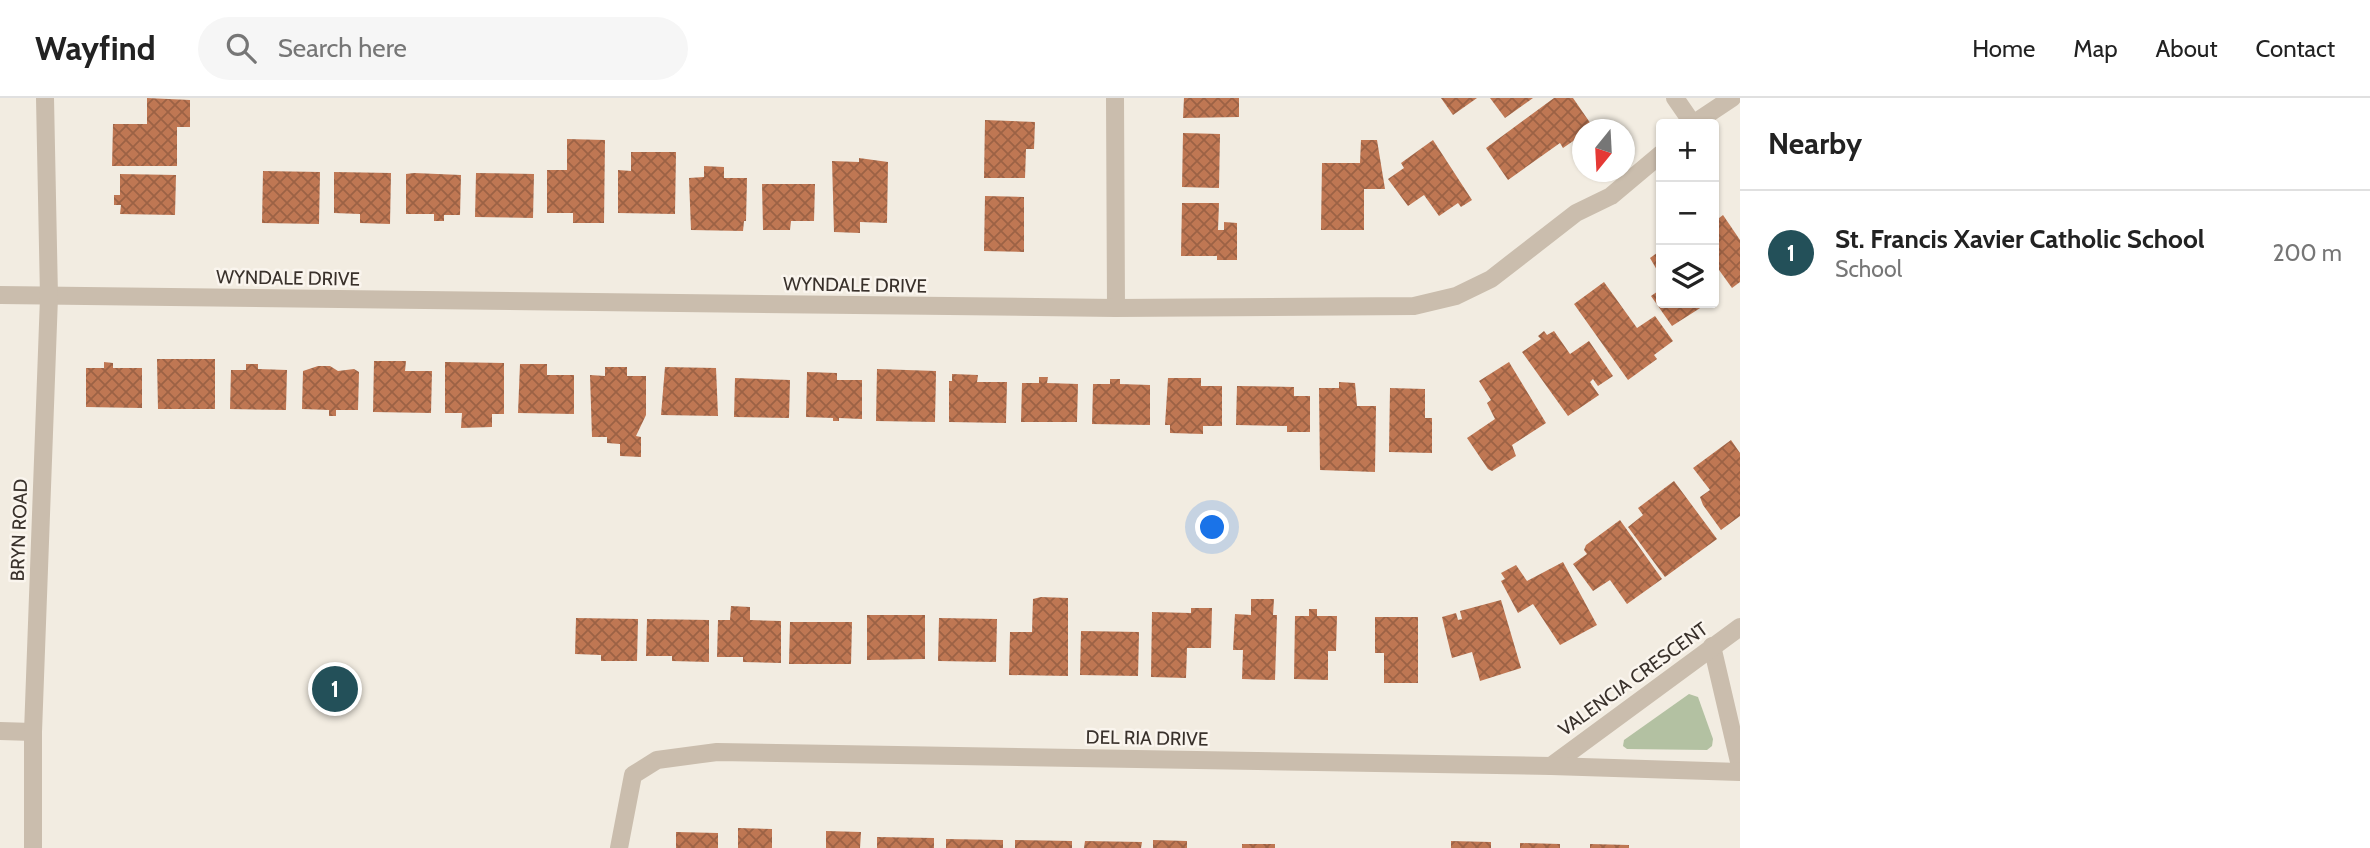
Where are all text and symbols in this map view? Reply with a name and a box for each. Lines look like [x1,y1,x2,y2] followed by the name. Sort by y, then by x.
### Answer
[198,17,688,80] search box
[35,28,156,68] text: Wayfind
[222,29,260,67] icon: search
[278,32,407,64] text: Search here
[1972,34,2035,63] text: Home
[2073,34,2118,63] text: Map
[2156,34,2218,63] text: About
[2256,34,2335,63] text: Contact
[1572,119,1635,182] north arrow
[1656,119,1719,308] map controls
[1656,119,1719,182] button: +
[1768,125,1862,162] text: Nearby
[1656,182,1719,245] button: −
[1835,223,2205,255] text: St. Francis Xavier Catholic School
[1787,239,1795,267] text: 1
[2272,239,2342,267] text: 200 m
[1656,245,1719,308] button: layers
[1835,255,1902,283] text: School
[216,265,360,291] street label: WYNDALE DRIVE
[783,272,927,298] street label: WYNDALE DRIVE
[6,478,32,582] street label: BRYN ROAD
[1195,510,1229,544] your location
[1554,617,1712,741] street label: VALENCIA CRESCENT
[312,663,358,715] pin: 1
[1085,725,1209,751] street label: DEL RIA DRIVE

